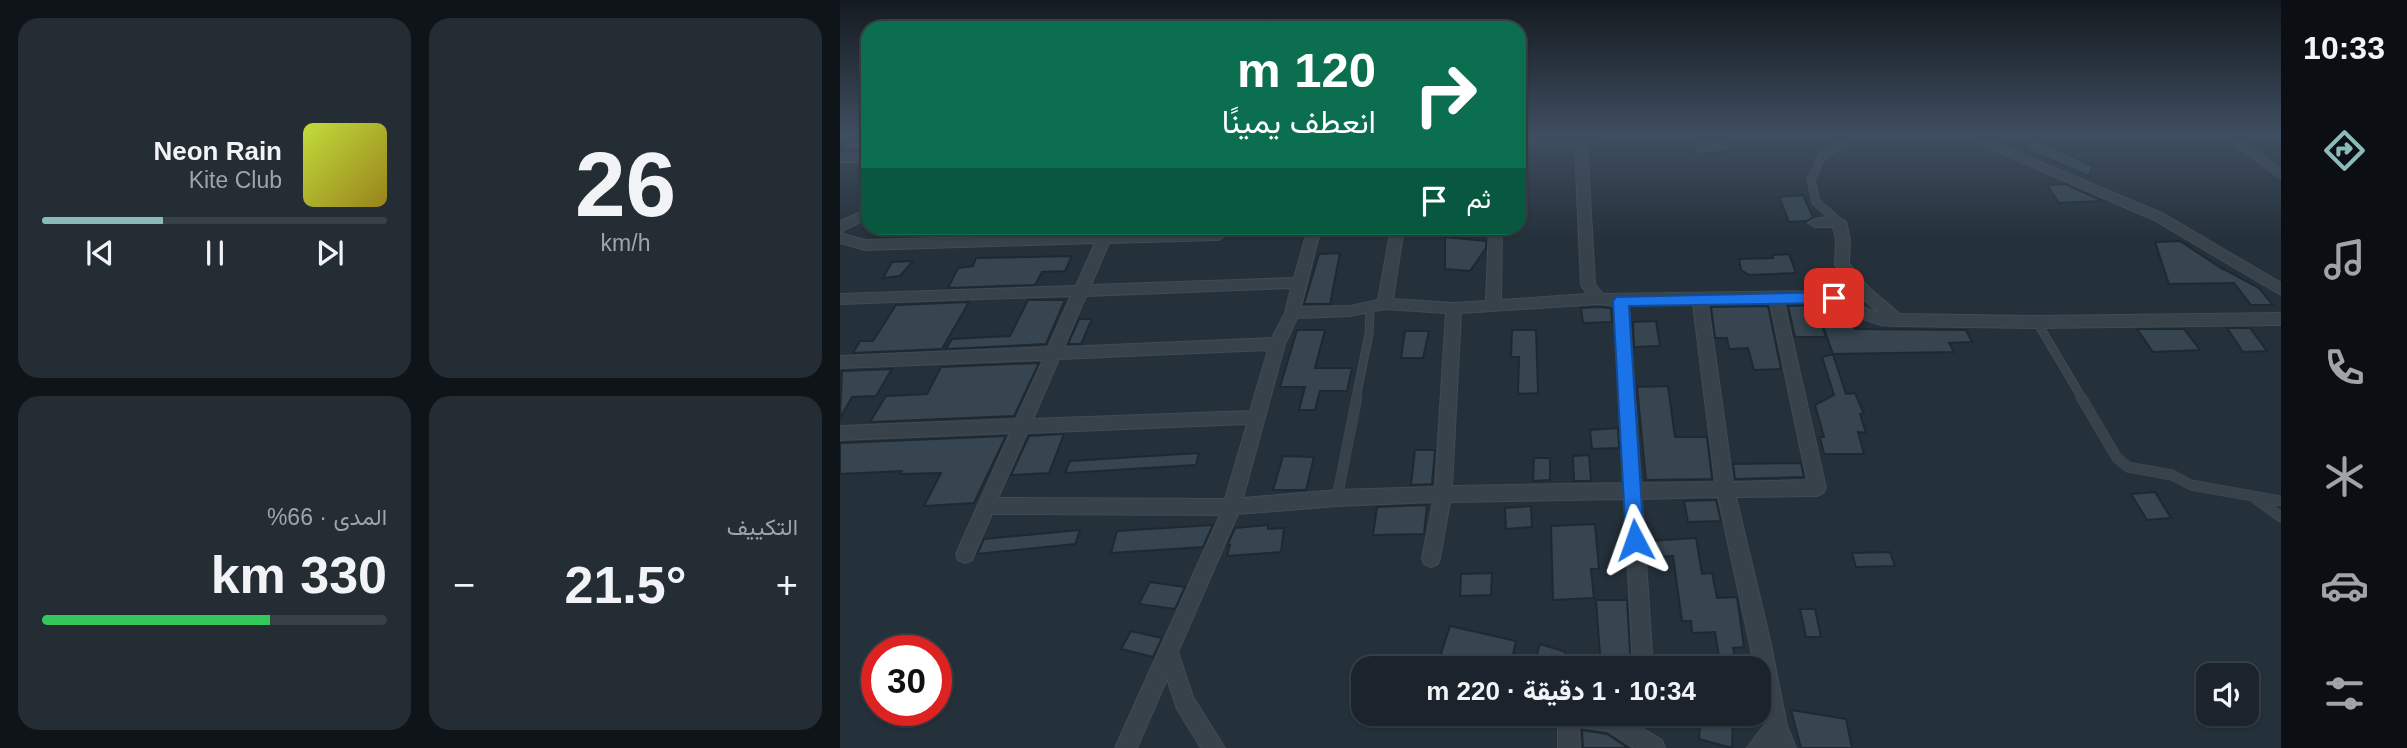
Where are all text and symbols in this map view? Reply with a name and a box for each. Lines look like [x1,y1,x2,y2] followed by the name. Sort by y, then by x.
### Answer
[2303,30,2385,66] text: 10:33
[1237,43,1376,97] text: 120 m
[1400,49,1491,140] icon: right
[1222,104,1376,140] text: انعطف يمينًا
[2320,126,2369,175] icon: directions
[575,134,676,235] text: 26
[153,136,282,166] text: Neon Rain
[189,167,282,193] text: Kite Club
[1415,182,1453,220] icon: arrive
[1467,184,1491,214] text: ثم
[601,230,650,256] text: km/h
[81,234,119,272] icon: previous
[196,234,234,272] icon: pause
[311,234,349,272] icon: next
[2320,235,2369,284] icon: music
[1804,268,1864,328] pin
[1815,279,1853,317] icon: arrive
[2320,343,2369,392] icon: phone
[2320,452,2369,501] icon: climate
[1598,503,1672,577] position arrow
[267,504,387,530] text: المدى · 66%
[727,514,798,540] text: التكييف
[211,546,387,604] text: 330 km
[564,556,687,614] text: 21.5°
[2320,561,2369,610] icon: car
[453,564,475,606] text: −
[776,564,798,606] text: +
[861,635,952,726] speed limit sign: 30
[2196,663,2259,726] map controls
[2196,663,2259,726] button: sound
[2320,669,2369,718] icon: filters
[1426,676,1696,706] text: 10:34 · 1 دقيقة · 220 m

